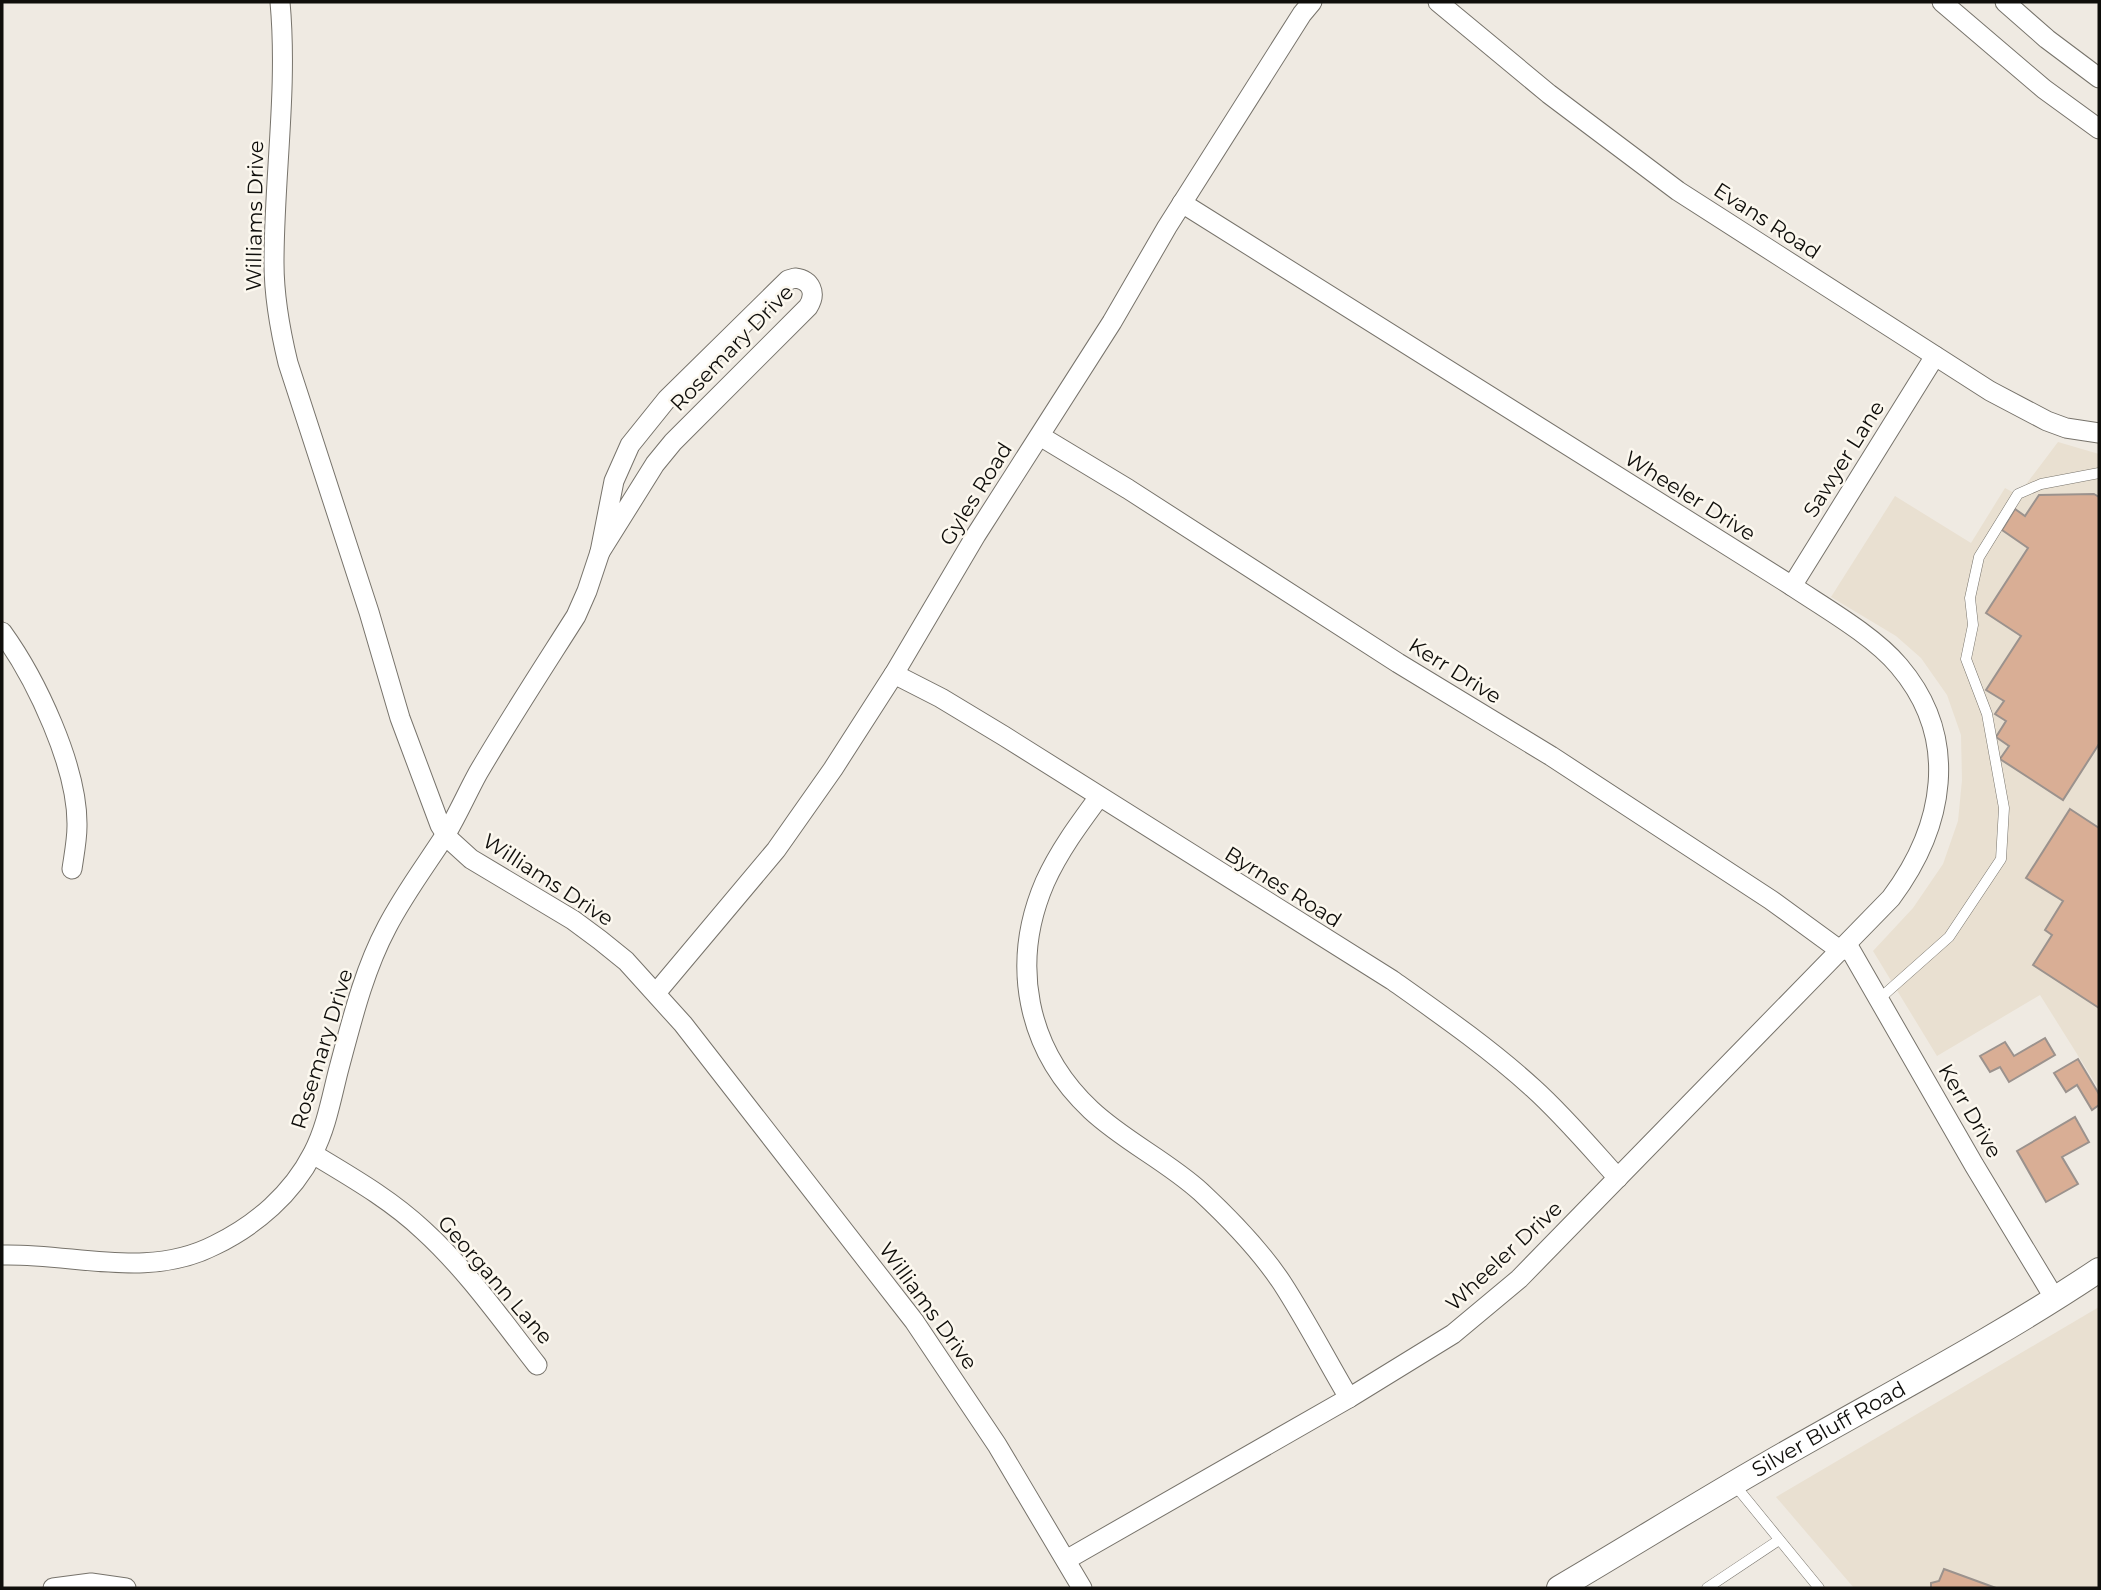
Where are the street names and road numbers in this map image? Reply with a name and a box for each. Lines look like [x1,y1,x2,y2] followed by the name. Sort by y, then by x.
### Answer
[241,140,268,292] street label: Williams Drive
[1709,177,1825,264] street label: Evans Road
[665,279,798,416] street label: Rosemary Drive
[1798,396,1889,522] street label: Sawyer Lane
[934,438,1017,550] street label: Gyles Road
[1620,445,1760,546] street label: Wheeler Drive
[1404,632,1506,709] street label: Kerr Drive
[478,828,618,931] street label: Williams Drive
[1220,841,1346,932] street label: Byrnes Road
[285,966,358,1132] street label: Rosemary Drive
[1934,1059,2007,1162] street label: Kerr Drive
[1440,1195,1567,1316] street label: Wheeler Drive
[433,1210,558,1349] street label: Georgann Lane
[874,1237,983,1374] street label: Williams Drive
[1747,1376,1910,1482] street label: Silver Bluff Road

